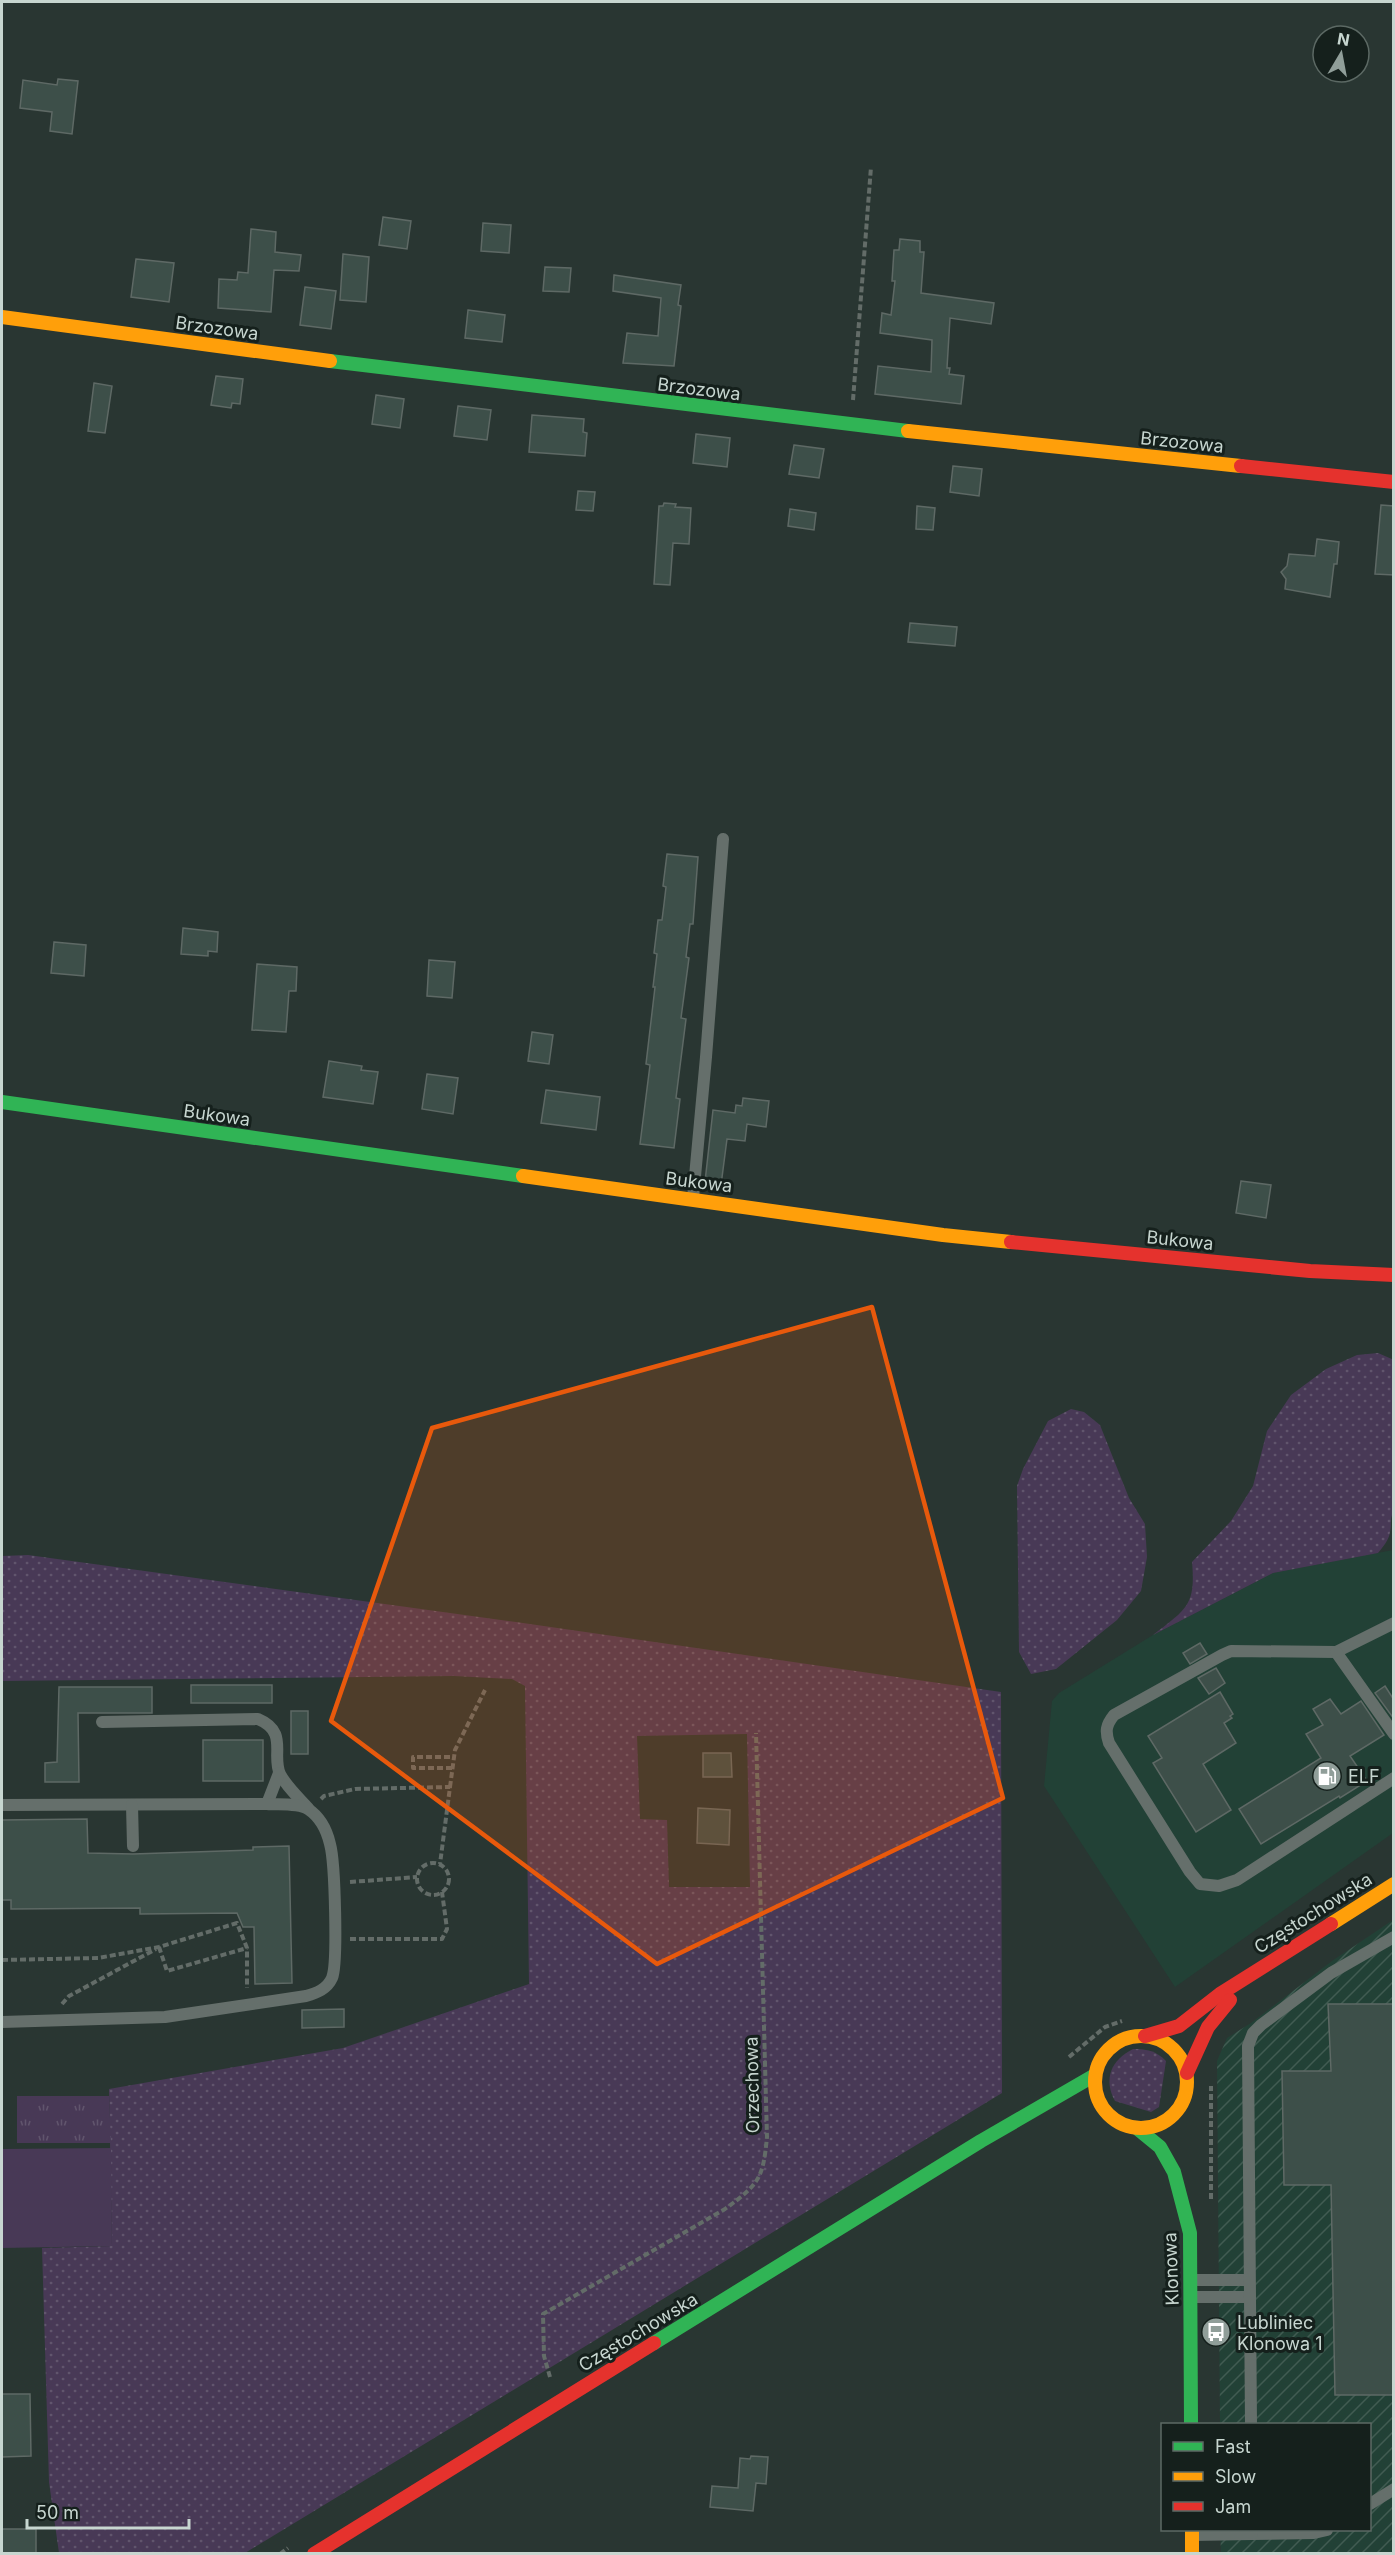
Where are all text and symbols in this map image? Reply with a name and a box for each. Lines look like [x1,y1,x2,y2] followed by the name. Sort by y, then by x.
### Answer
[1311,24,1371,84] north arrow
[1336,28,1351,50] text: N
[174,312,260,344] street label: Brzozowa
[656,373,742,405] street label: Brzozowa
[1139,427,1225,457] street label: Brzozowa
[182,1100,252,1130] street label: Bukowa
[664,1167,734,1197] street label: Bukowa
[1145,1226,1215,1254] street label: Bukowa
[1311,1760,1343,1792] fuel station icon: ELF
[1348,1766,1380,1787] place label: ELF
[1250,1868,1376,1958] street label: Częstochowska
[741,2036,763,2134] street label: Orzechowa
[1159,2232,1183,2306] street label: Klonowa
[575,2288,701,2376] street label: Częstochowska
[1237,2312,1323,2354] place label: Lubliniec Klonowa 1
[1200,2316,1232,2348] bus stop icon: Lubliniec Klonowa 1
[1161,2423,1371,2531] legend
[1215,2436,1251,2457] text: Fast
[1215,2466,1256,2487] text: Slow
[27,2492,189,2530] scale bar
[1215,2496,1251,2517] text: Jam
[36,2502,79,2523] text: 50 m

